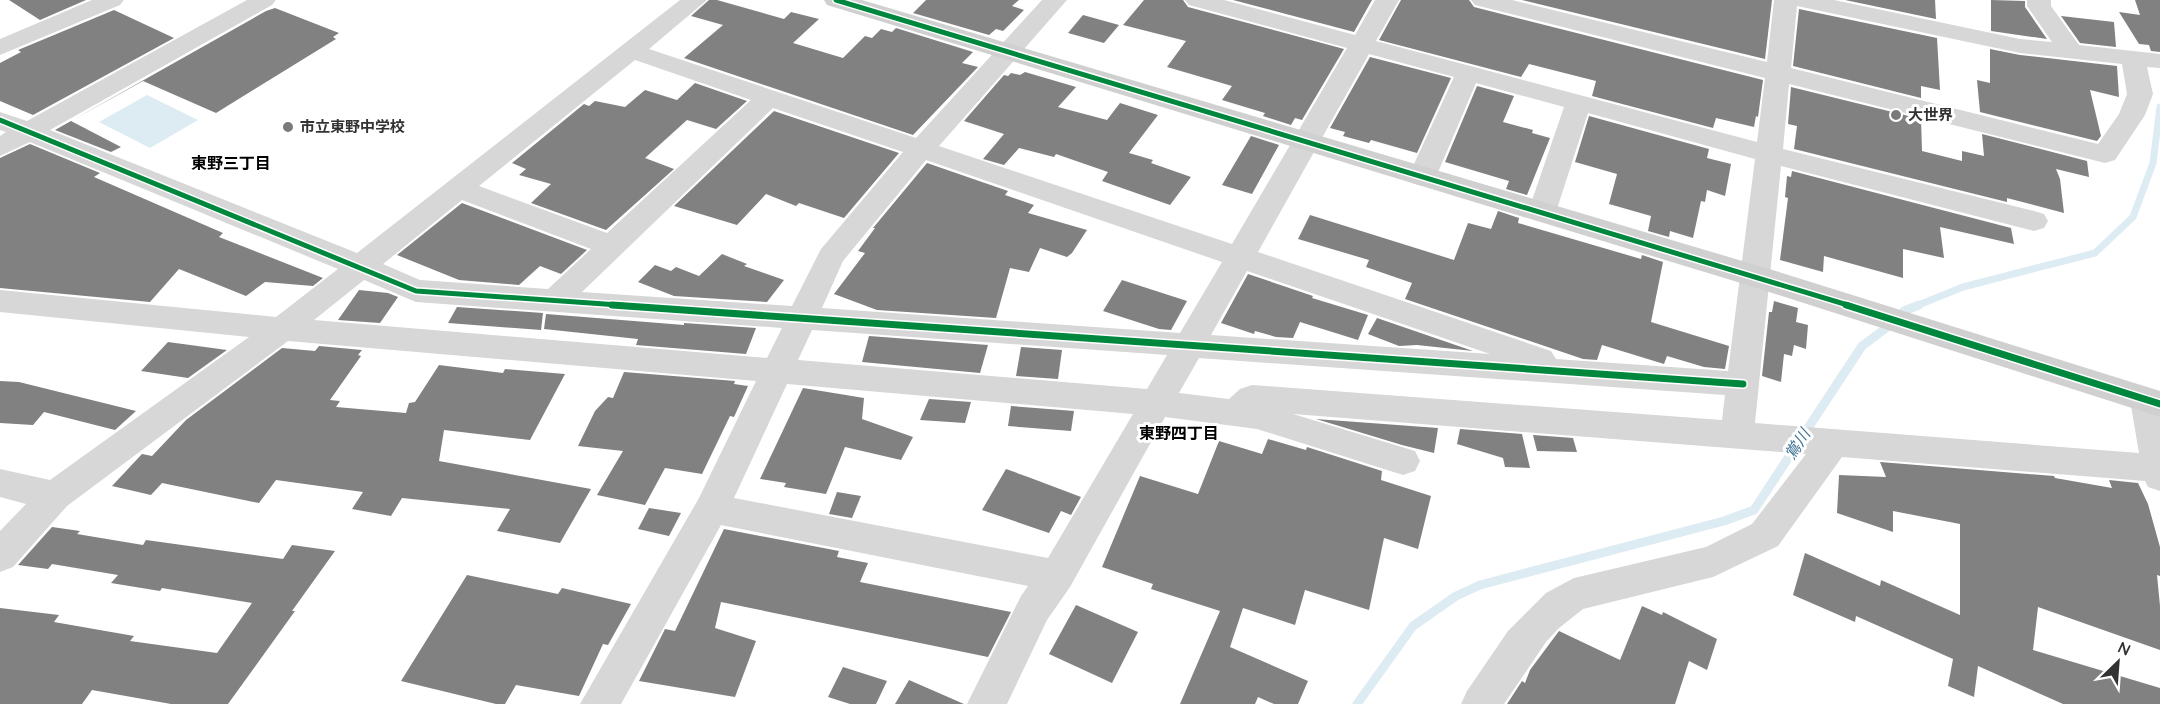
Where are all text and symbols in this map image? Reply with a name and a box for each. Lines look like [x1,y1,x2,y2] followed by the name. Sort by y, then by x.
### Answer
[1908,105,1953,124] place label: 大世界
[1889,108,1903,122] marker: 大世界
[300,117,405,136] place label: 市立東野中学校
[281,120,295,134] marker: 市立東野中学校
[191,153,271,173] district label: 東野三丁目
[1139,423,1219,443] district label: 東野四丁目
[1780,423,1815,463] water label: 鴬川
[2088,632,2148,692] north arrow
[2115,637,2134,660] text: N

